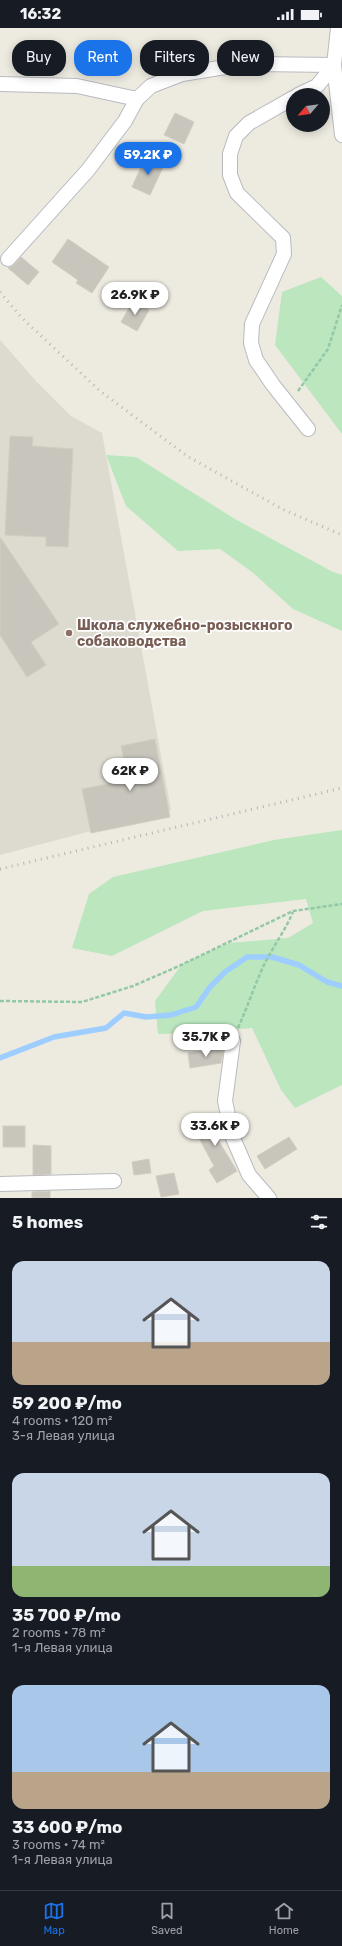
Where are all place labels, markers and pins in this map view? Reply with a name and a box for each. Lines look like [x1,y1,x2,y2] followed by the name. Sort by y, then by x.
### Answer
[111,142,185,176] pin: 59.2K ₽
[98,282,172,316] pin: 26.9K ₽
[77,617,292,650] place label: Школа служебно-розыскного собаководства
[64,628,74,638] marker: Школа служебно-розыскного собаководства
[102,758,158,792] pin: 62K ₽
[169,1024,243,1058] pin: 35.7K ₽
[178,1113,252,1147] pin: 33.6K ₽

